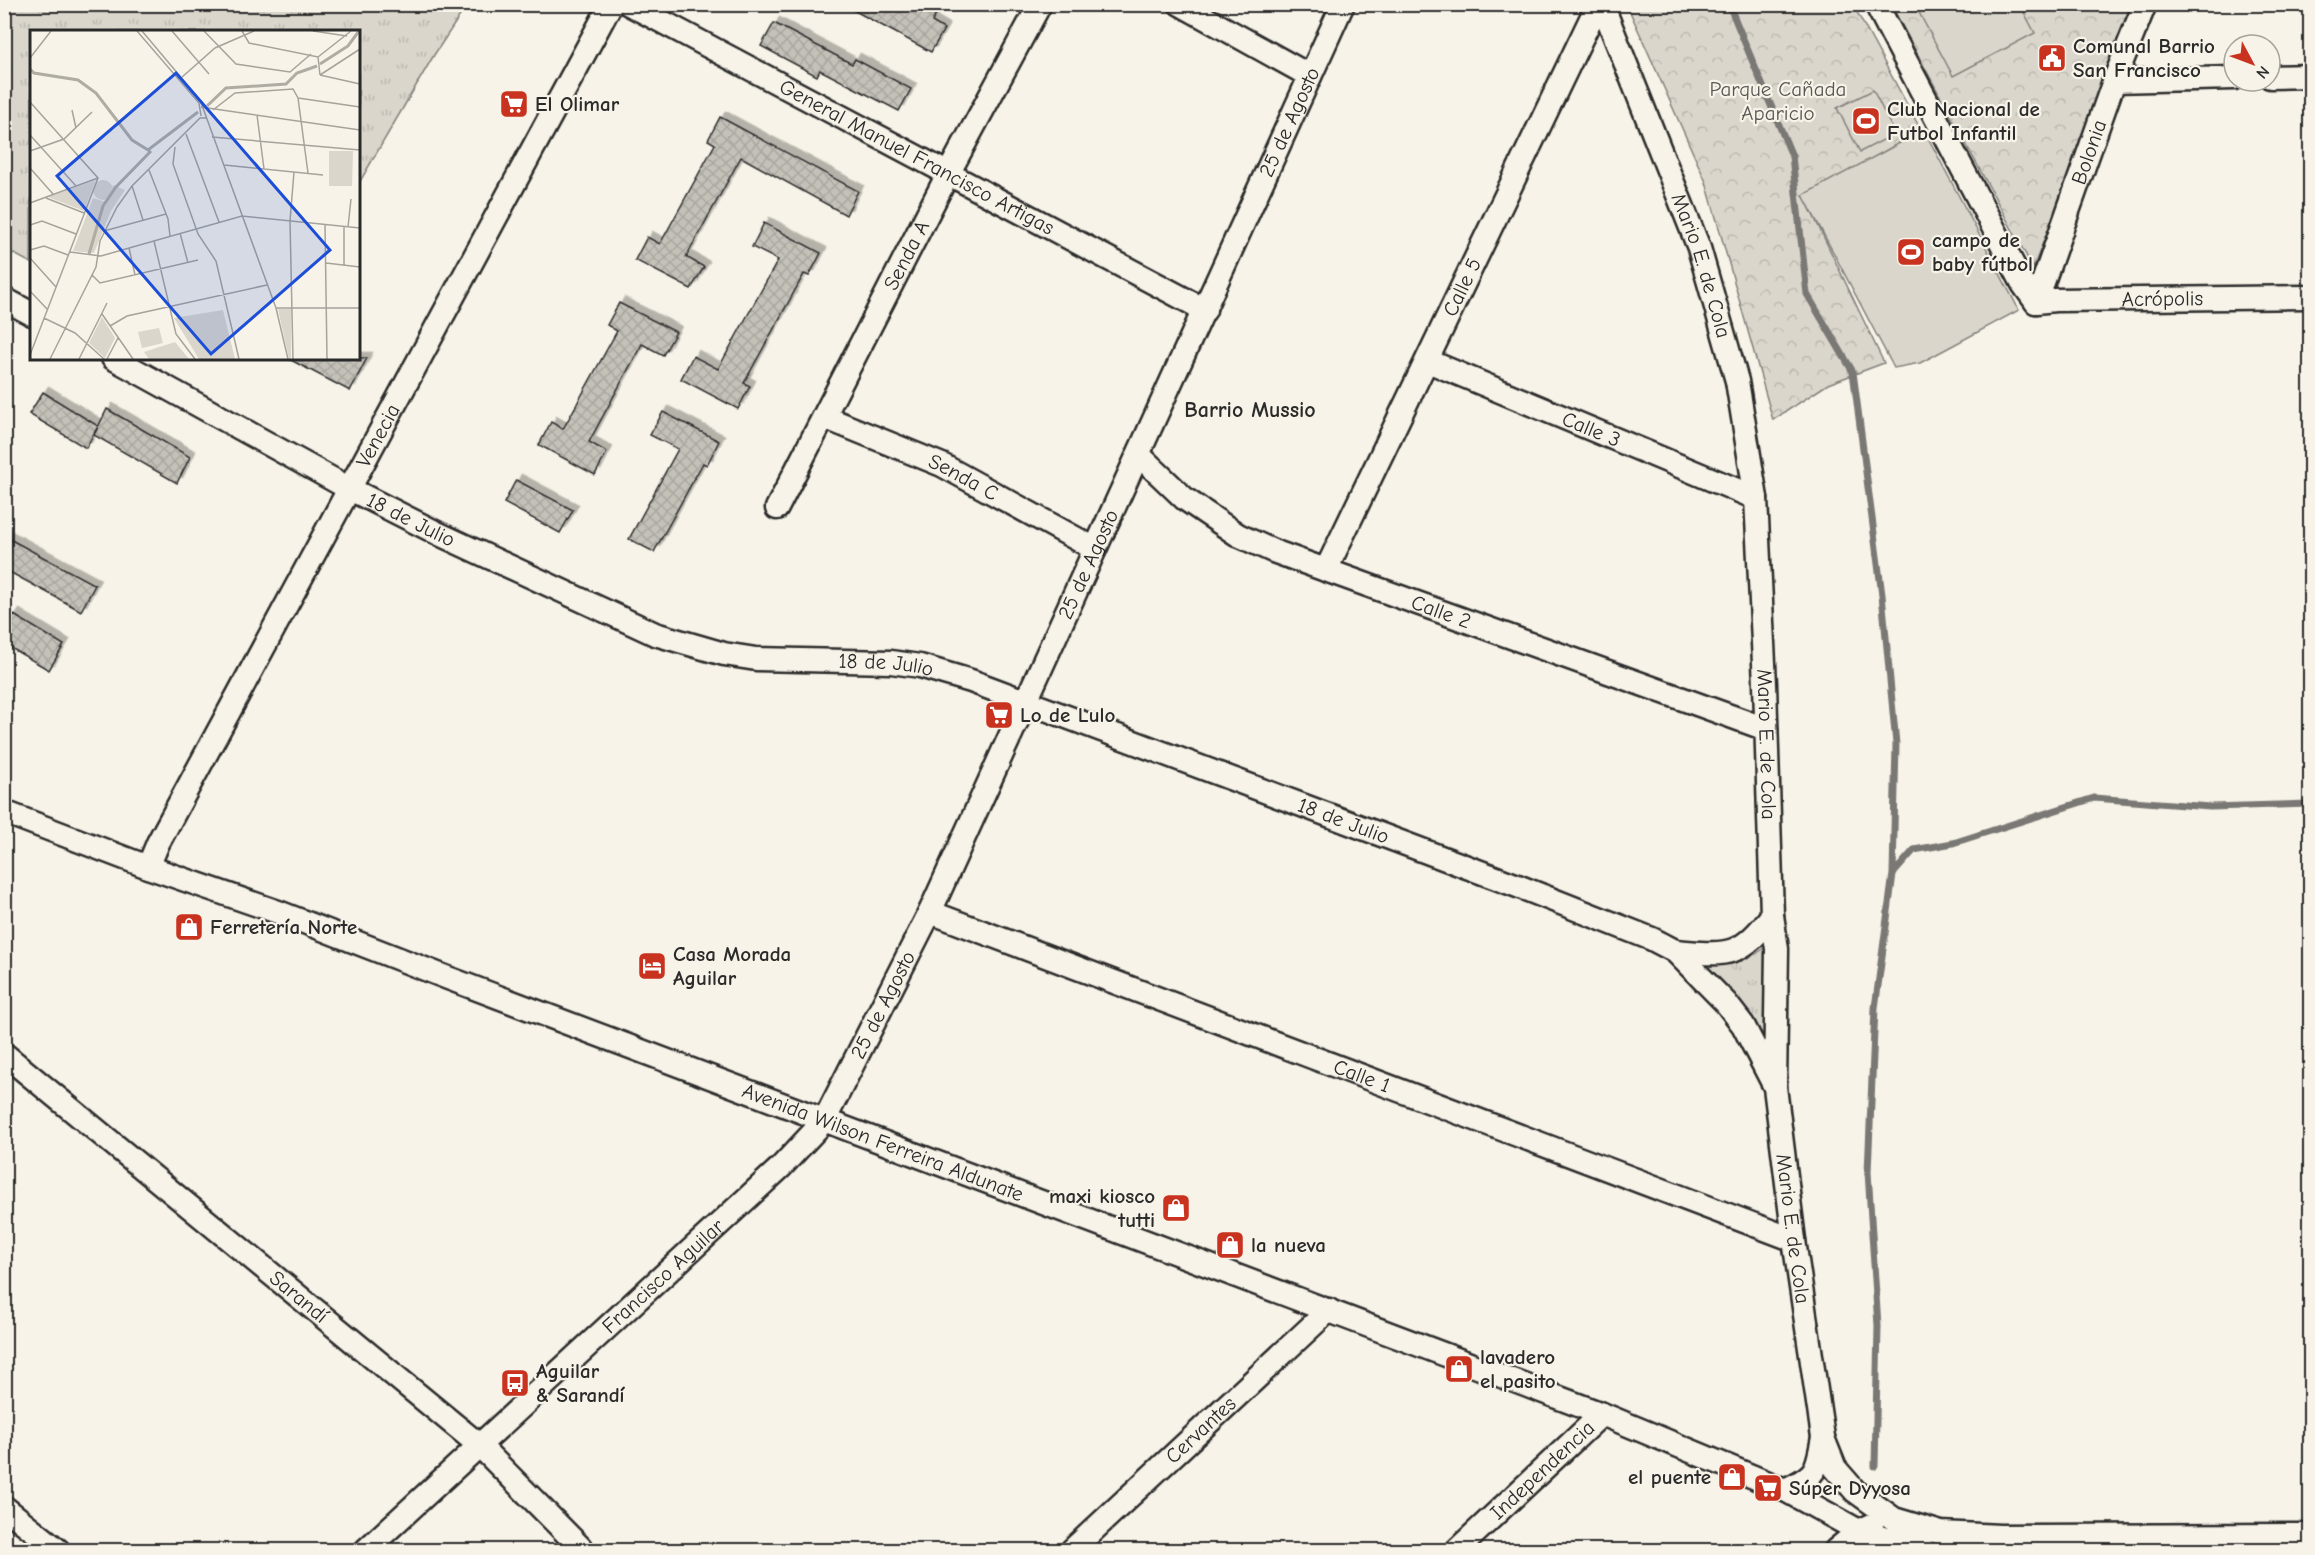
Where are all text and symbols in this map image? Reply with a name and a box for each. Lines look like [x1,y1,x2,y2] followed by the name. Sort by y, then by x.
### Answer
[30,30,360,360] inset map
[2222,33,2282,93] north arrow
[2073,34,2215,82] place label: Comunal Barrio San Francisco
[2036,42,2068,74] public building icon: Comunal Barrio San Francisco
[2252,62,2273,82] text: N
[1254,63,1325,180] street label: 25 de Agosto
[775,74,1058,240] street label: General Manuel Francisco Artigas
[1710,77,1846,125] park label: Parque Cañada Aparicio
[498,88,530,120] supermarket icon: El Olimar
[535,92,620,116] place label: El Olimar
[1887,97,2040,145] place label: Club Nacional de Futbol Infantil
[1850,105,1882,137] sports icon: Club Nacional de Futbol Infantil
[2066,116,2111,188] street label: Bolonia
[1666,190,1736,341] street label: Mario E. de Cola
[879,216,934,294] street label: Senda A
[1932,228,2033,276] place label: campo de baby fútbol
[1895,236,1927,268] sports icon: campo de baby fútbol
[1438,254,1486,320] street label: Calle 5
[2122,286,2203,311] street label: Acrópolis
[1184,397,1316,423] district label: Barrio Mussio
[351,400,405,471] street label: Venecia
[1558,406,1624,452] street label: Calle 3
[925,449,1003,506] street label: Senda C
[363,487,459,552] street label: 18 de Julio
[1053,506,1123,623] street label: 25 de Agosto
[1408,590,1474,633] street label: Calle 2
[838,649,937,681] street label: 18 de Julio
[1752,668,1781,820] street label: Mario E. de Cola
[983,699,1015,731] supermarket icon: Lo de Lulo
[1020,703,1115,727] place label: Lo de Lulo
[1294,793,1392,849] street label: 18 de Julio
[173,911,205,943] shop icon: Ferretería Norte
[210,915,357,939] place label: Ferretería Norte
[673,942,791,990] place label: Casa Morada Aguilar
[846,947,920,1063] street label: 25 de Agosto
[636,950,668,982] hotel icon: Casa Morada Aguilar
[1330,1054,1394,1098] street label: Calle 1
[739,1078,1027,1206] street label: Avenida Wilson Ferreira Aldunate
[1771,1152,1815,1305] street label: Mario E. de Cola
[1049,1184,1155,1232] place label: maxi kiosco tutti
[1160,1192,1192,1224] shop icon: maxi kiosco tutti
[597,1213,729,1338] street label: Francisco Aguilar
[1214,1229,1246,1261] shop icon: la nueva
[1251,1233,1326,1257] place label: la nueva
[265,1266,333,1328] street label: Sarandí
[1480,1345,1556,1393] place label: lavadero el pasito
[1443,1353,1475,1385] shop icon: lavadero el pasito
[536,1359,626,1407] place label: Aguilar & Sarandí
[499,1367,531,1399] bus stop icon: Aguilar & Sarandí
[1161,1391,1241,1468] street label: Cervantes
[1485,1415,1599,1525] street label: Independencia
[1716,1461,1748,1493] shop icon: el puente
[1628,1465,1711,1489] place label: el puente
[1752,1472,1784,1504] supermarket icon: Súper Dyyosa
[1789,1476,1911,1500] place label: Súper Dyyosa

